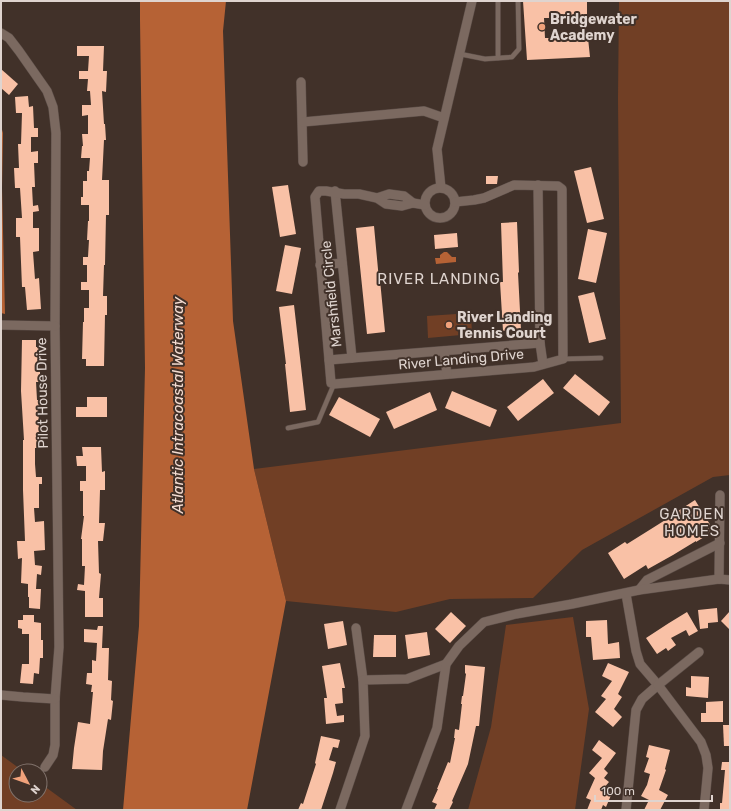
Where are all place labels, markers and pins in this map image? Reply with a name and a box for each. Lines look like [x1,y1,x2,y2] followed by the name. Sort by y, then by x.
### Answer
[550,11,638,44] place label: Bridgewater Academy
[537,22,547,32] marker: Bridgewater Academy
[457,309,553,342] place label: River Landing Tennis Court
[444,320,454,330] marker: River Landing Tennis Court

